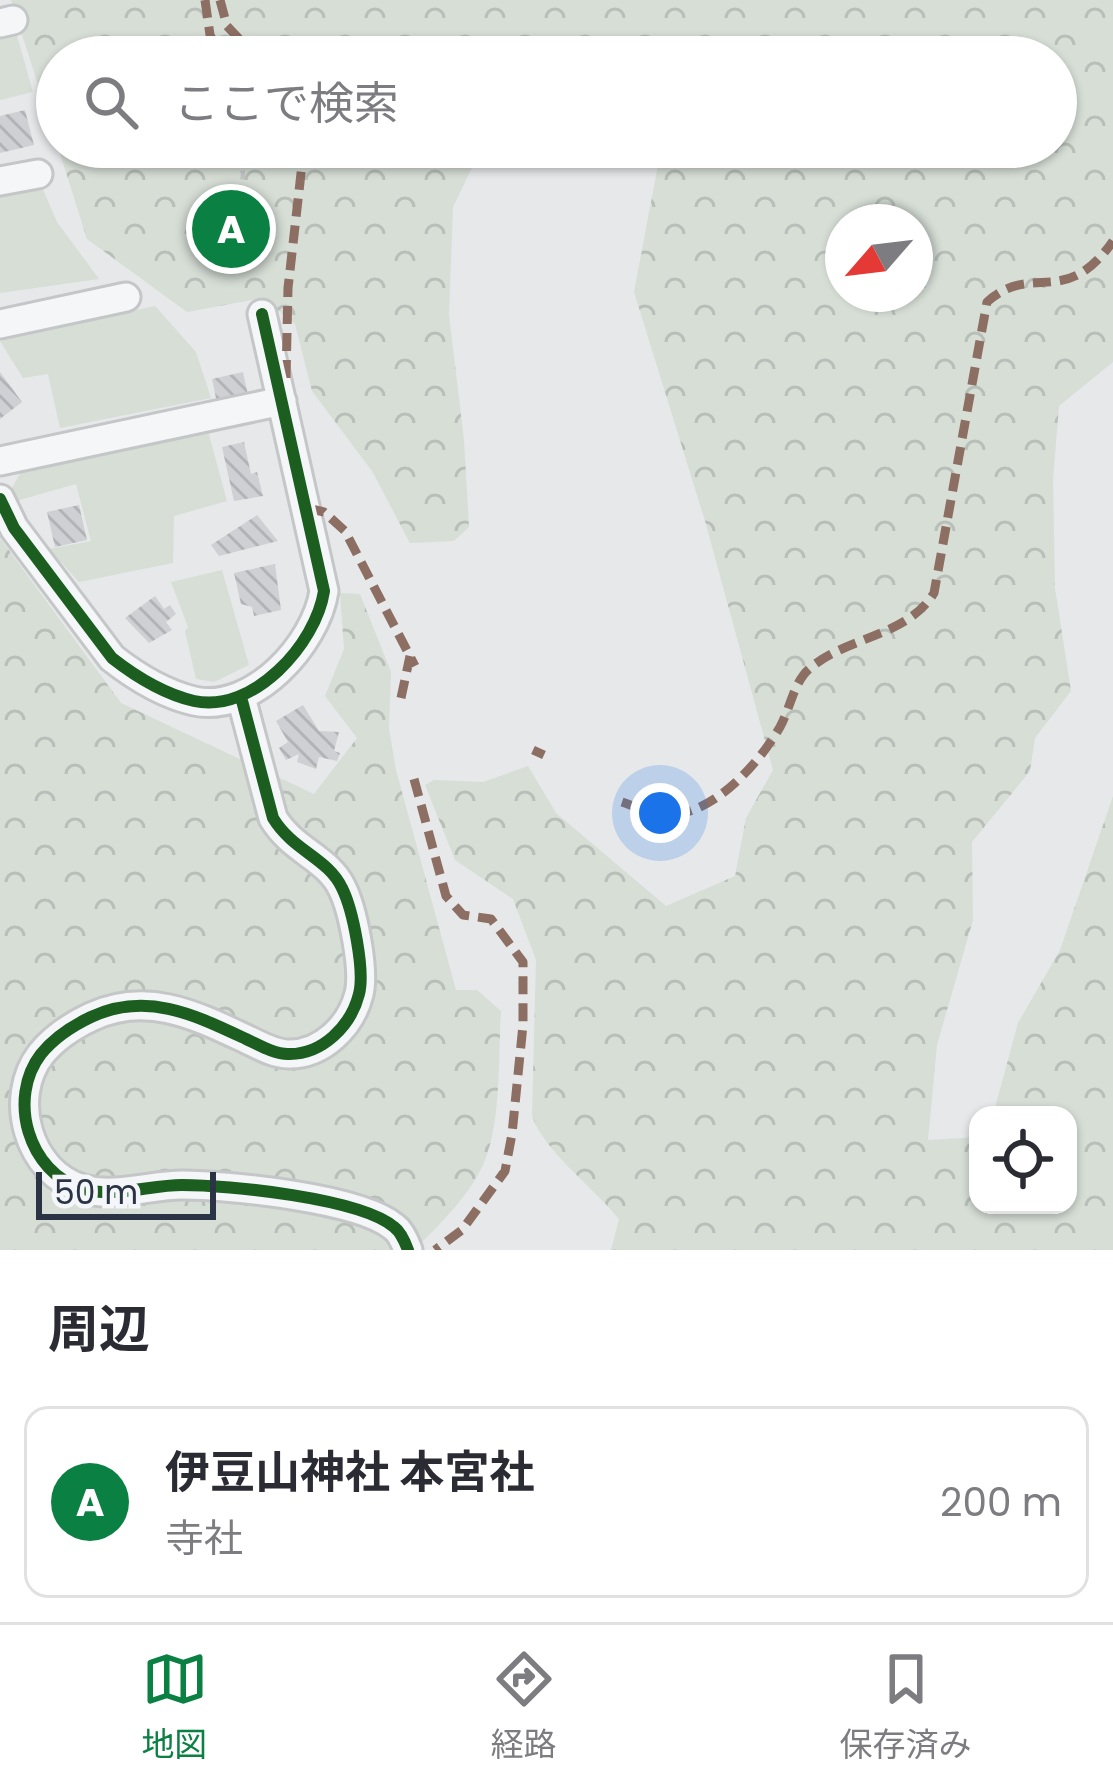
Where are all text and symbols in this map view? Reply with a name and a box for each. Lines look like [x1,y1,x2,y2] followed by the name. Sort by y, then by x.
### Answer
[36,36,1077,168] search box
[78,69,144,135] icon: search
[174,72,399,135] text: ここで検索
[192,184,270,274] pin: A
[825,204,933,312] north arrow
[630,783,690,843] your location
[969,1106,1077,1214] map controls
[969,1106,1077,1214] button: locate
[36,1166,216,1219] scale bar
[54,1169,138,1216] text: 50 m
[48,1293,150,1365] text: 周辺
[165,1441,535,1504] text: 伊豆山神社 本宮社
[76,1475,104,1530] text: A
[940,1475,1062,1530] text: 200 m
[165,1511,243,1566] text: 寺社
[142,1646,208,1770] tab: 地図
[491,1646,557,1770] tab: 経路
[840,1646,972,1770] tab: 保存済み

